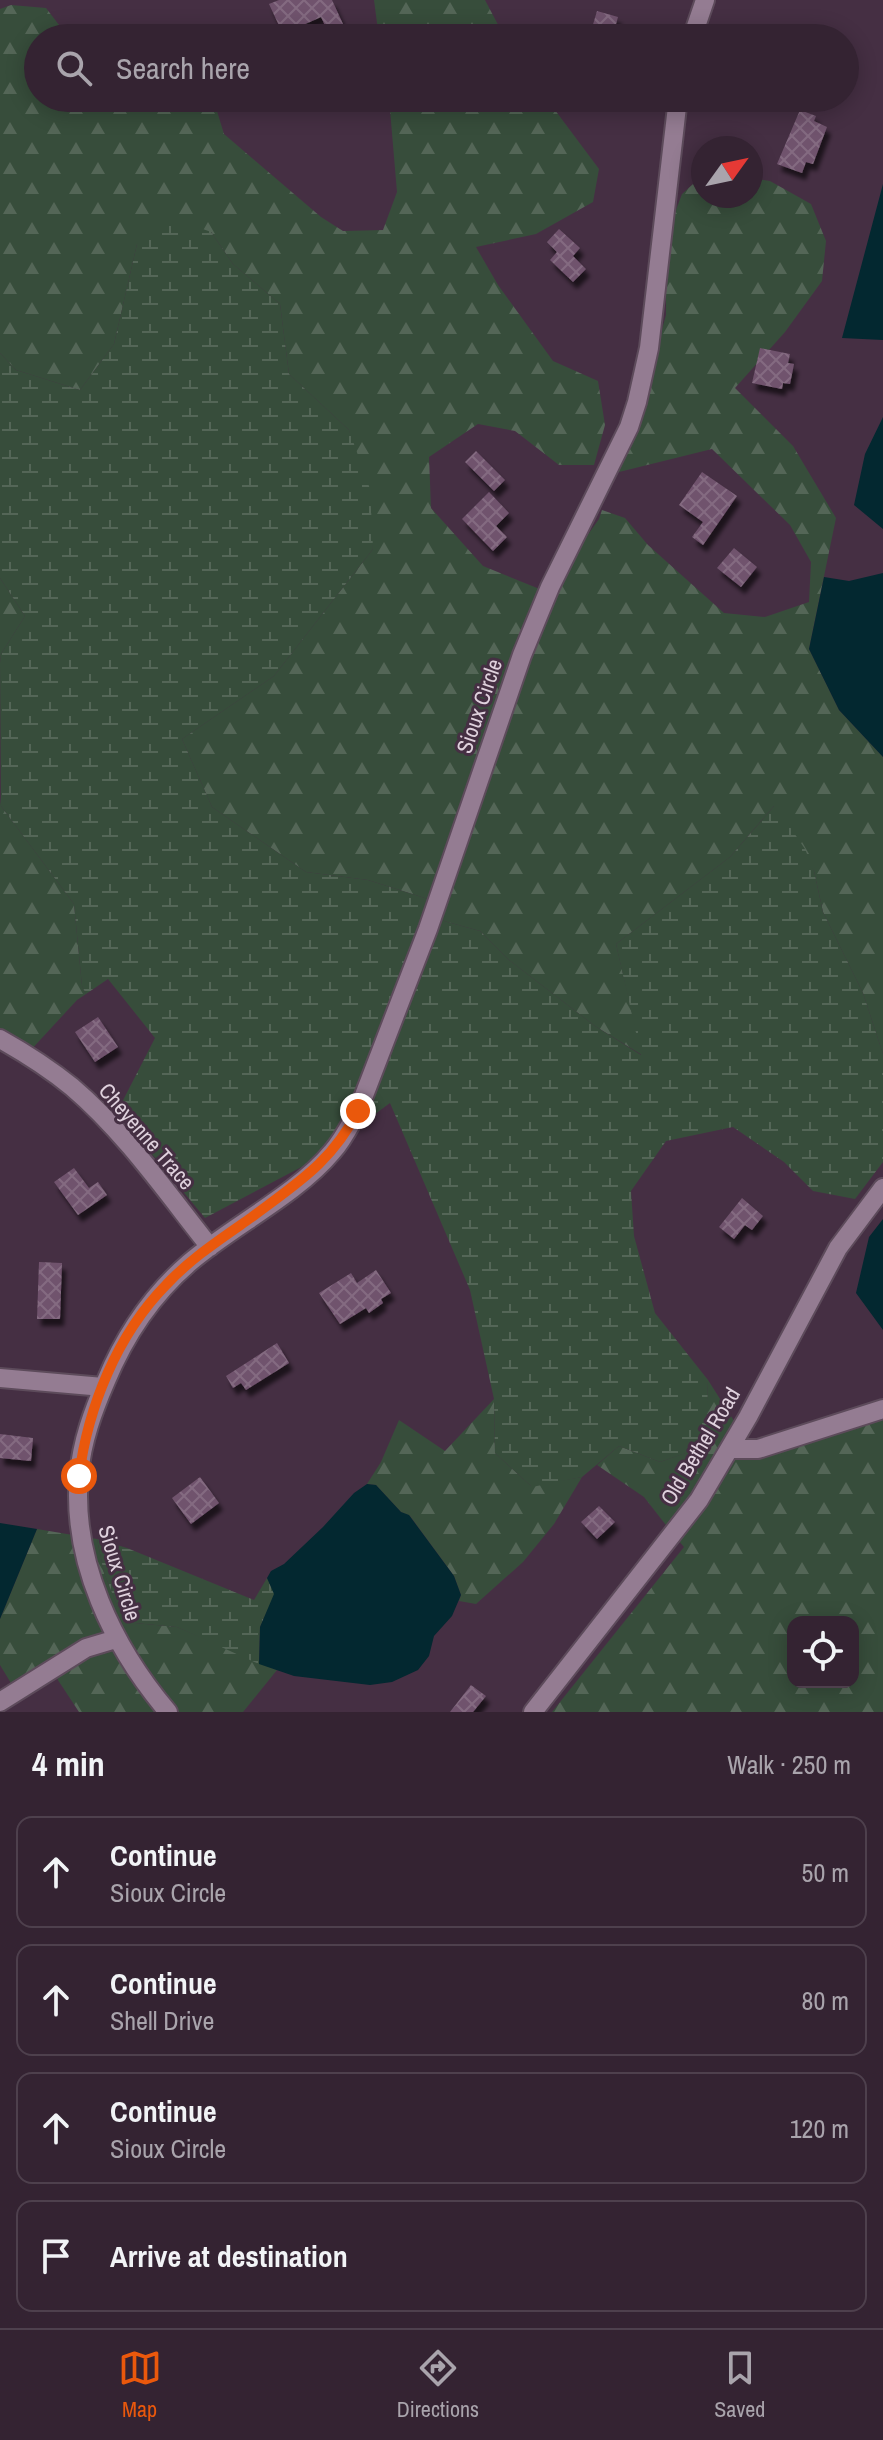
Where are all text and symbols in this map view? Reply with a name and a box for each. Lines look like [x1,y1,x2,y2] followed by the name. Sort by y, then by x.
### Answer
[24,24,859,112] search box
[52,46,96,90] icon: search
[116,48,250,88] text: Search here
[691,136,763,208] north arrow
[449,655,509,757] street label: Sioux Circle
[92,1076,202,1196] street label: Cheyenne Trace
[340,1093,376,1129] route end
[653,1382,747,1510] street label: Old Bethel Road
[61,1458,97,1494] route start
[91,1522,149,1624] street label: Sioux Circle
[787,1616,859,1688] map controls
[787,1616,859,1688] button: locate
[32,1741,105,1787] text: 4 min
[727,1747,851,1782] text: Walk · 250 m
[110,1835,217,1875] text: Continue
[34,1850,78,1894] icon: ahead
[802,1855,849,1890] text: 50 m
[110,1875,226,1910] text: Sioux Circle
[110,1963,217,2003] text: Continue
[34,1978,78,2022] icon: ahead
[802,1983,849,2018] text: 80 m
[110,2003,214,2038] text: Shell Drive
[110,2091,217,2131] text: Continue
[34,2106,78,2150] icon: ahead
[790,2111,849,2146] text: 120 m
[110,2131,226,2166] text: Sioux Circle
[34,2234,78,2278] icon: arrive
[110,2236,348,2276] text: Arrive at destination
[118,2346,162,2424] tab: Map
[397,2346,479,2424] tab: Directions
[714,2346,765,2424] tab: Saved

